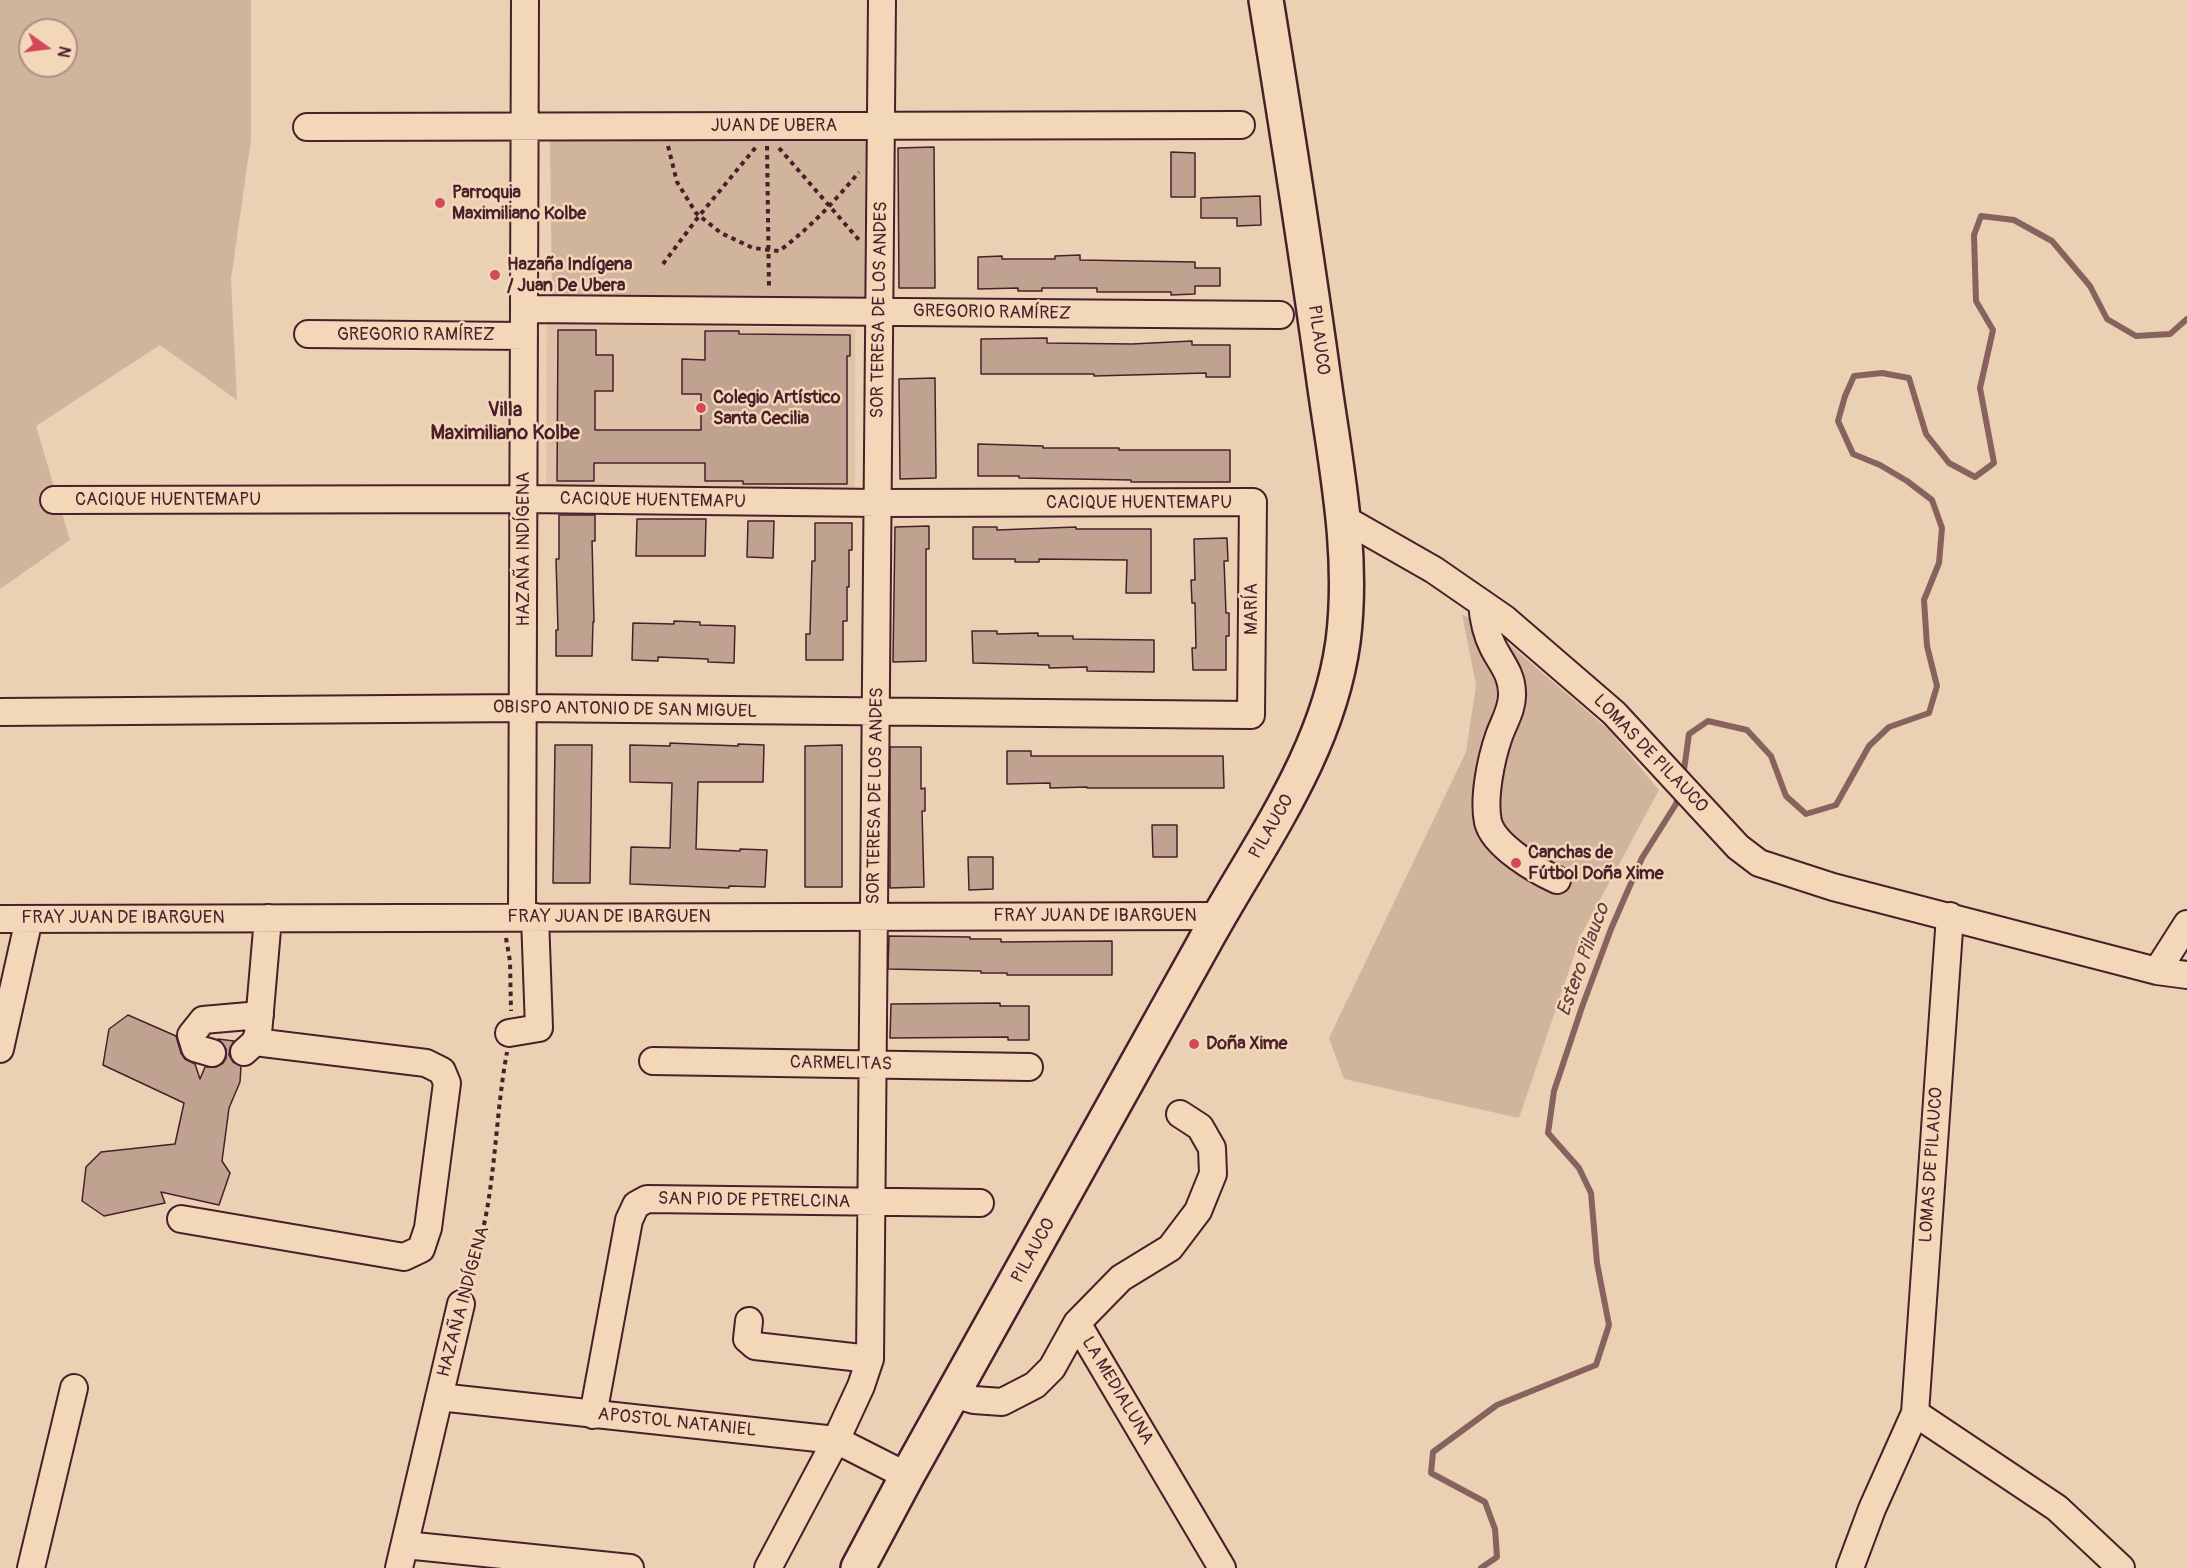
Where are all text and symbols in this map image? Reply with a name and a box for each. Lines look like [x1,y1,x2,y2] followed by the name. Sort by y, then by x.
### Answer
[18,18,78,78] north arrow
[53,44,75,60] text: N
[711,115,837,137] street label: JUAN DE UBERA
[452,182,586,224] place label: Parroquia Maximiliano Kolbe
[433,196,447,210] marker: Parroquia Maximiliano Kolbe
[867,201,893,419] street label: SOR TERESA DE LOS ANDES
[507,254,632,296] place label: Hazaña Indígena / Juan De Ubera
[488,268,502,282] marker: Hazaña Indígena / Juan De Ubera
[913,301,1071,325] street label: GREGORIO RAMÍREZ
[1302,304,1334,376] street label: PILAUCO
[337,324,495,346] street label: GREGORIO RAMÍREZ
[713,387,840,430] place label: Colegio Artístico Santa Cecilia
[430,399,580,446] district label: Villa Maximiliano Kolbe
[694,401,708,415] marker: Colegio Artístico Santa Cecilia
[513,472,535,626] street label: HAZAÑA INDÍGENA
[75,489,261,511] street label: CACIQUE HUENTEMAPU
[560,489,746,513] street label: CACIQUE HUENTEMAPU
[1046,492,1232,514] street label: CACIQUE HUENTEMAPU
[1241,583,1263,635] street label: MARÍA
[863,687,889,905] street label: SOR TERESA DE LOS ANDES
[1588,690,1712,818] street label: LOMAS DE PILAUCO
[493,697,757,723] street label: OBISPO ANTONIO DE SAN MIGUEL
[1245,791,1299,863] street label: PILAUCO
[1528,842,1664,884] place label: Canchas de Fútbol Doña Xime
[1509,856,1523,870] marker: Canchas de Fútbol Doña Xime
[1552,900,1616,1020] water label: Estero Pilauco
[993,905,1197,927] street label: FRAY JUAN DE IBARGUEN
[507,906,711,928] street label: FRAY JUAN DE IBARGUEN
[21,907,225,929] street label: FRAY JUAN DE IBARGUEN
[1206,1033,1287,1055] place label: Doña Xime
[1187,1037,1201,1051] marker: Doña Xime
[790,1052,892,1076] street label: CARMELITAS
[1916,1087,1948,1243] street label: LOMAS DE PILAUCO
[658,1189,850,1213] street label: SAN PIO DE PETRELCINA
[1007,1215,1061,1287] street label: PILAUCO
[434,1224,494,1380] street label: HAZAÑA INDÍGENA
[1076,1333,1158,1449] street label: LA MEDIALUNA
[597,1404,757,1442] street label: APOSTOL NATANIEL

